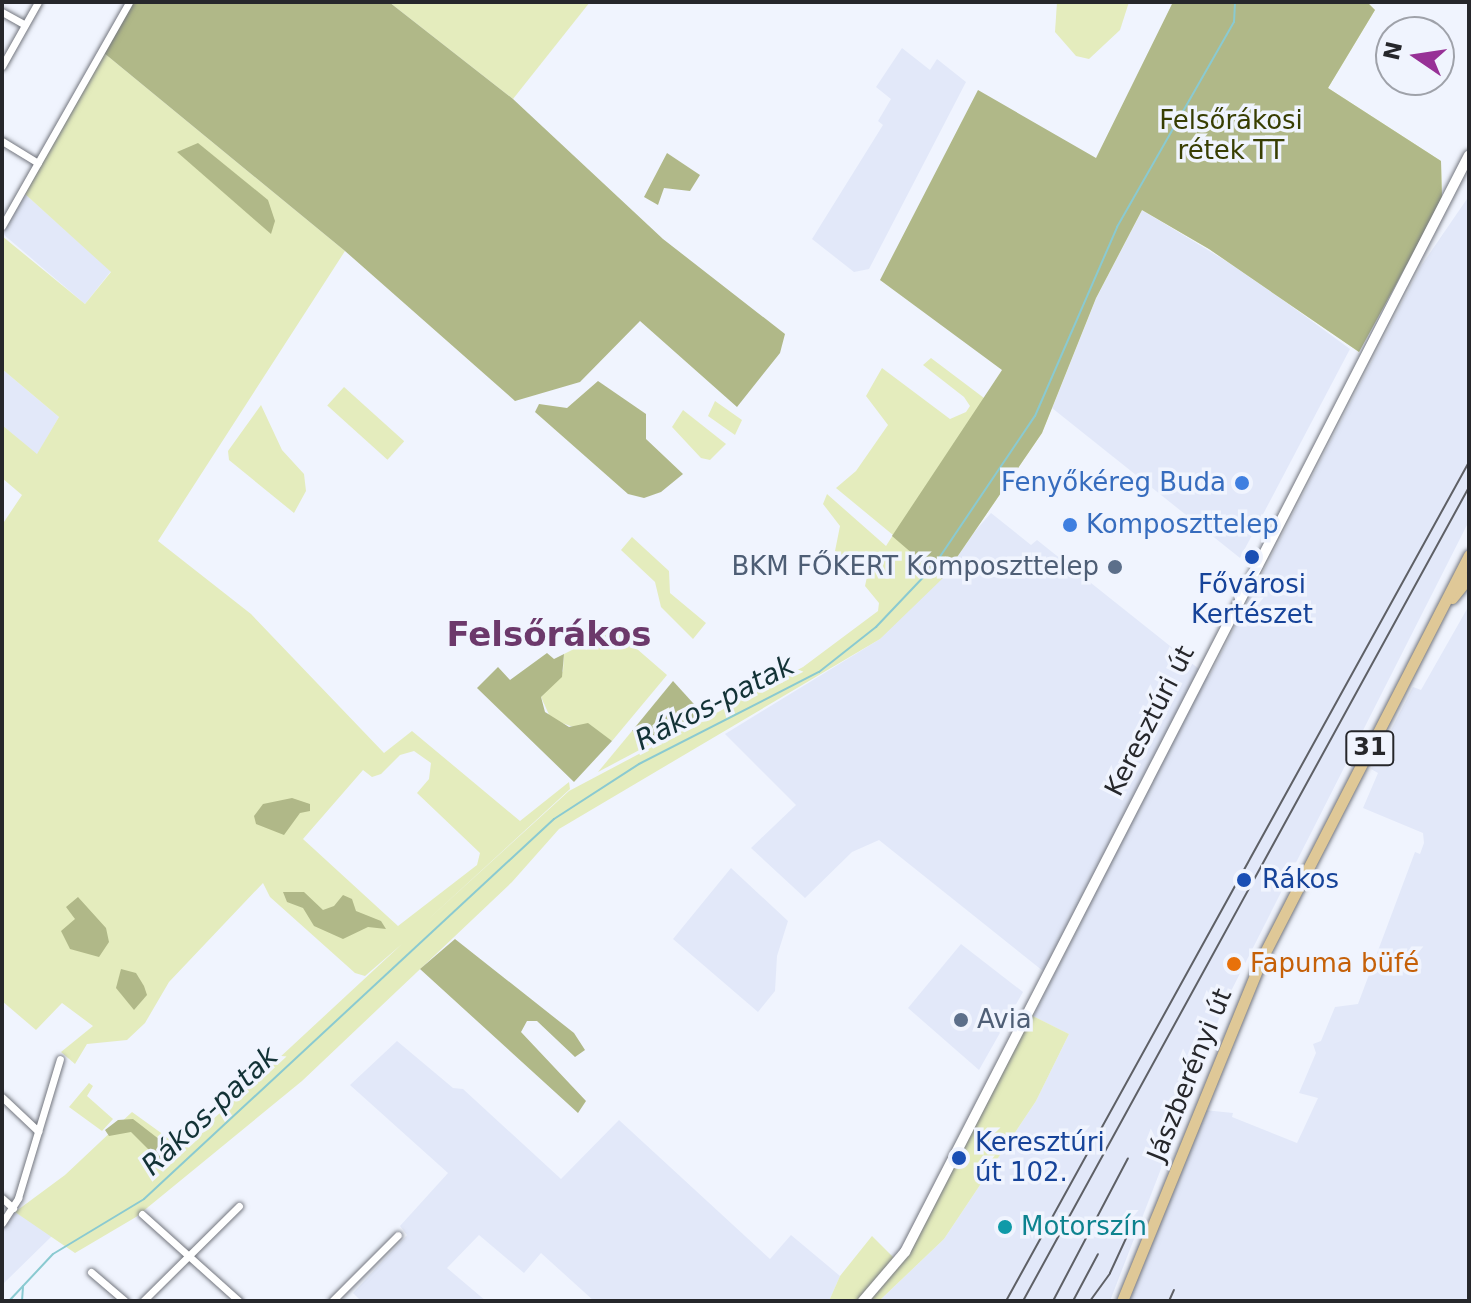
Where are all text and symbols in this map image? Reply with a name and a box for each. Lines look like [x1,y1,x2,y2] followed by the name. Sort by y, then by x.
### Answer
[1375,16,1455,96] north arrow
[1379,39,1407,63] text: N
[1159,105,1303,166] park label: Felsőrákosi rétek TT
[1001,467,1226,499] place label: Fenyőkéreg Buda
[1233,474,1251,492] marker: Fenyőkéreg Buda
[1086,509,1279,541] place label: Komposzttelep
[1061,516,1079,534] marker: Komposzttelep
[1243,548,1261,566] marker: Fővárosi Kertészet
[731,551,1099,583] place label: BKM FŐKERT Komposzttelep
[1106,558,1124,576] marker: BKM FŐKERT Komposzttelep
[1191,569,1313,630] place label: Fővárosi Kertészet
[446,615,652,655] district label: Felsőrákos
[1099,641,1201,801] street label: Keresztúri út
[630,649,800,757] water label: Rákos-patak
[1344,728,1396,768] road number: 31
[1262,864,1339,896] place label: Rákos
[1233,869,1255,891] marker: Rákos
[1250,948,1419,980] place label: Fapuma büfé
[1225,955,1243,973] marker: Fapuma büfé
[1141,984,1239,1166] street label: Jászberényi út
[977,1004,1032,1036] place label: Avia
[952,1011,970,1029] marker: Avia
[135,1039,285,1183] water label: Rákos-patak
[975,1127,1105,1188] place label: Keresztúri út 102.
[950,1149,968,1167] marker: Keresztúri út 102.
[1021,1211,1147,1243] place label: Motorszín
[996,1218,1014,1236] marker: Motorszín

